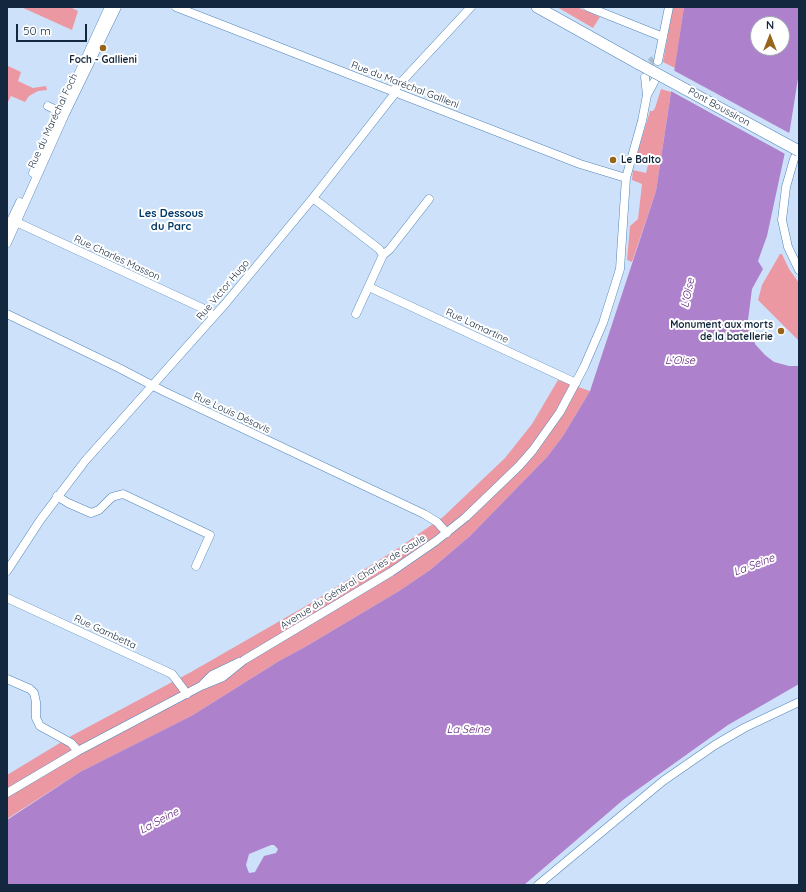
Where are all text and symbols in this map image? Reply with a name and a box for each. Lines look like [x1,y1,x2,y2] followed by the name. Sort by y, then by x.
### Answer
[18,16,89,42] scale bar
[750,16,790,56] north arrow
[766,18,774,32] text: N
[23,23,51,38] text: 50 m
[98,43,108,53] marker: Foch - Gallieni
[69,54,137,66] place label: Foch - Gallieni
[349,59,461,111] street label: Rue du Maréchal Gallieni
[26,72,80,170] street label: Rue du Maréchal Foch
[686,85,752,129] street label: Pont Boussiron
[621,154,661,166] place label: Le Balto
[608,155,618,165] marker: Le Balto
[139,207,203,233] district label: Les Dessous du Parc
[72,233,162,283] street label: Rue Charles Masson
[194,257,252,323] street label: Rue Victor Hugo
[678,277,698,309] water label: L'Oise
[444,306,510,346] street label: Rue Lamartine
[670,319,773,342] place label: Monument aux morts de la batellerie
[776,326,786,336] marker: Monument aux morts de la batellerie
[665,354,695,368] water label: L’Oise
[192,390,272,436] street label: Rue Louis Désavis
[278,532,428,632] street label: Avenue du Général Charles de Gaule
[732,551,776,579] water label: La Seine
[72,612,138,652] street label: Rue Gambetta
[447,723,489,737] water label: La Seine
[137,805,181,837] water label: La Seine

